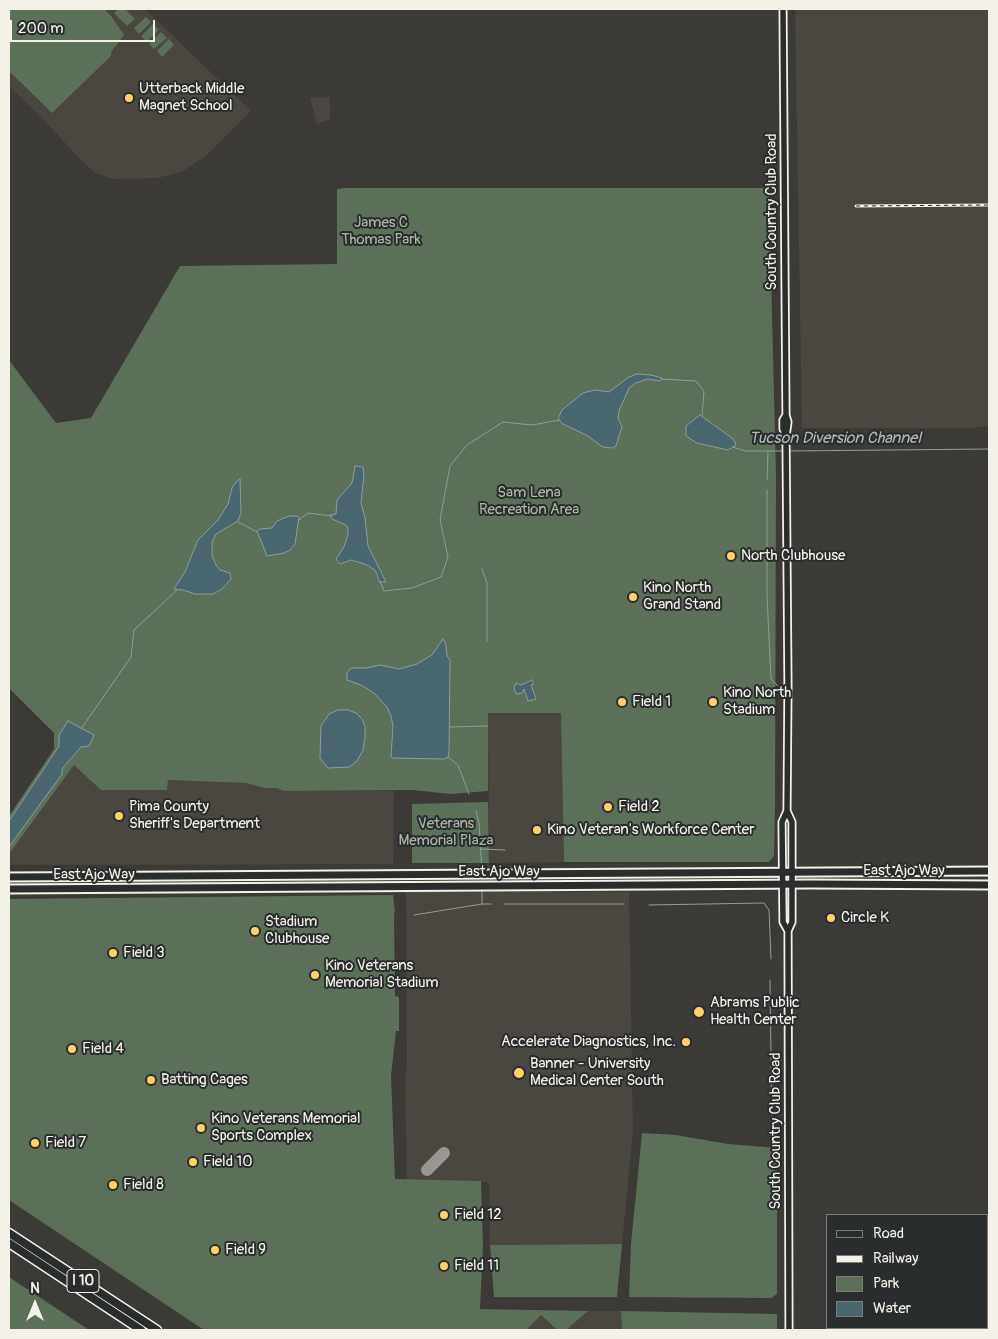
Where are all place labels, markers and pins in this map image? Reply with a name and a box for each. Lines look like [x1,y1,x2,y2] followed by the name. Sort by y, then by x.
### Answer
[139,80,244,115] place label: Utterback Middle Magnet School
[123,92,135,104] marker: Utterback Middle Magnet School
[741,547,845,565] place label: North Clubhouse
[725,550,737,562] marker: North Clubhouse
[643,579,721,614] place label: Kino North Grand Stand
[627,591,639,603] marker: Kino North Grand Stand
[723,684,791,719] place label: Kino North Stadium
[632,693,671,711] place label: Field 1
[616,696,628,708] marker: Field 1
[707,696,719,708] marker: Kino North Stadium
[129,798,260,833] place label: Pima County Sheriff's Department
[618,798,660,816] place label: Field 2
[602,801,614,813] marker: Field 2
[113,810,125,822] marker: Pima County Sheriff's Department
[547,821,755,839] place label: Kino Veteran's Workforce Center
[531,824,543,836] marker: Kino Veteran's Workforce Center
[841,909,889,927] place label: Circle K
[825,912,837,924] marker: Circle K
[265,913,329,948] place label: Stadium Clubhouse
[249,925,261,937] marker: Stadium Clubhouse
[123,944,165,962] place label: Field 3
[107,947,119,959] marker: Field 3
[325,957,438,992] place label: Kino Veterans Memorial Stadium
[309,969,321,981] marker: Kino Veterans Memorial Stadium
[710,994,800,1029] place label: Abrams Public Health Center
[692,1005,706,1019] marker: Abrams Public Health Center
[501,1033,676,1051] place label: Accelerate Diagnostics, Inc.
[680,1036,692,1048] marker: Accelerate Diagnostics, Inc.
[82,1040,124,1058] place label: Field 4
[66,1043,78,1055] marker: Field 4
[530,1055,664,1090] place label: Banner - University Medical Center South
[512,1066,526,1080] marker: Banner - University Medical Center South
[161,1071,248,1089] place label: Batting Cages
[145,1074,157,1086] marker: Batting Cages
[211,1110,361,1145] place label: Kino Veterans Memorial Sports Complex
[195,1122,207,1134] marker: Kino Veterans Memorial Sports Complex
[45,1134,86,1152] place label: Field 7
[29,1137,41,1149] marker: Field 7
[203,1153,252,1171] place label: Field 10
[187,1156,199,1168] marker: Field 10
[123,1176,164,1194] place label: Field 8
[107,1179,119,1191] marker: Field 8
[454,1206,502,1224] place label: Field 12
[438,1209,450,1221] marker: Field 12
[225,1241,266,1259] place label: Field 9
[209,1244,221,1256] marker: Field 9
[454,1257,499,1275] place label: Field 11
[438,1260,450,1272] marker: Field 11

